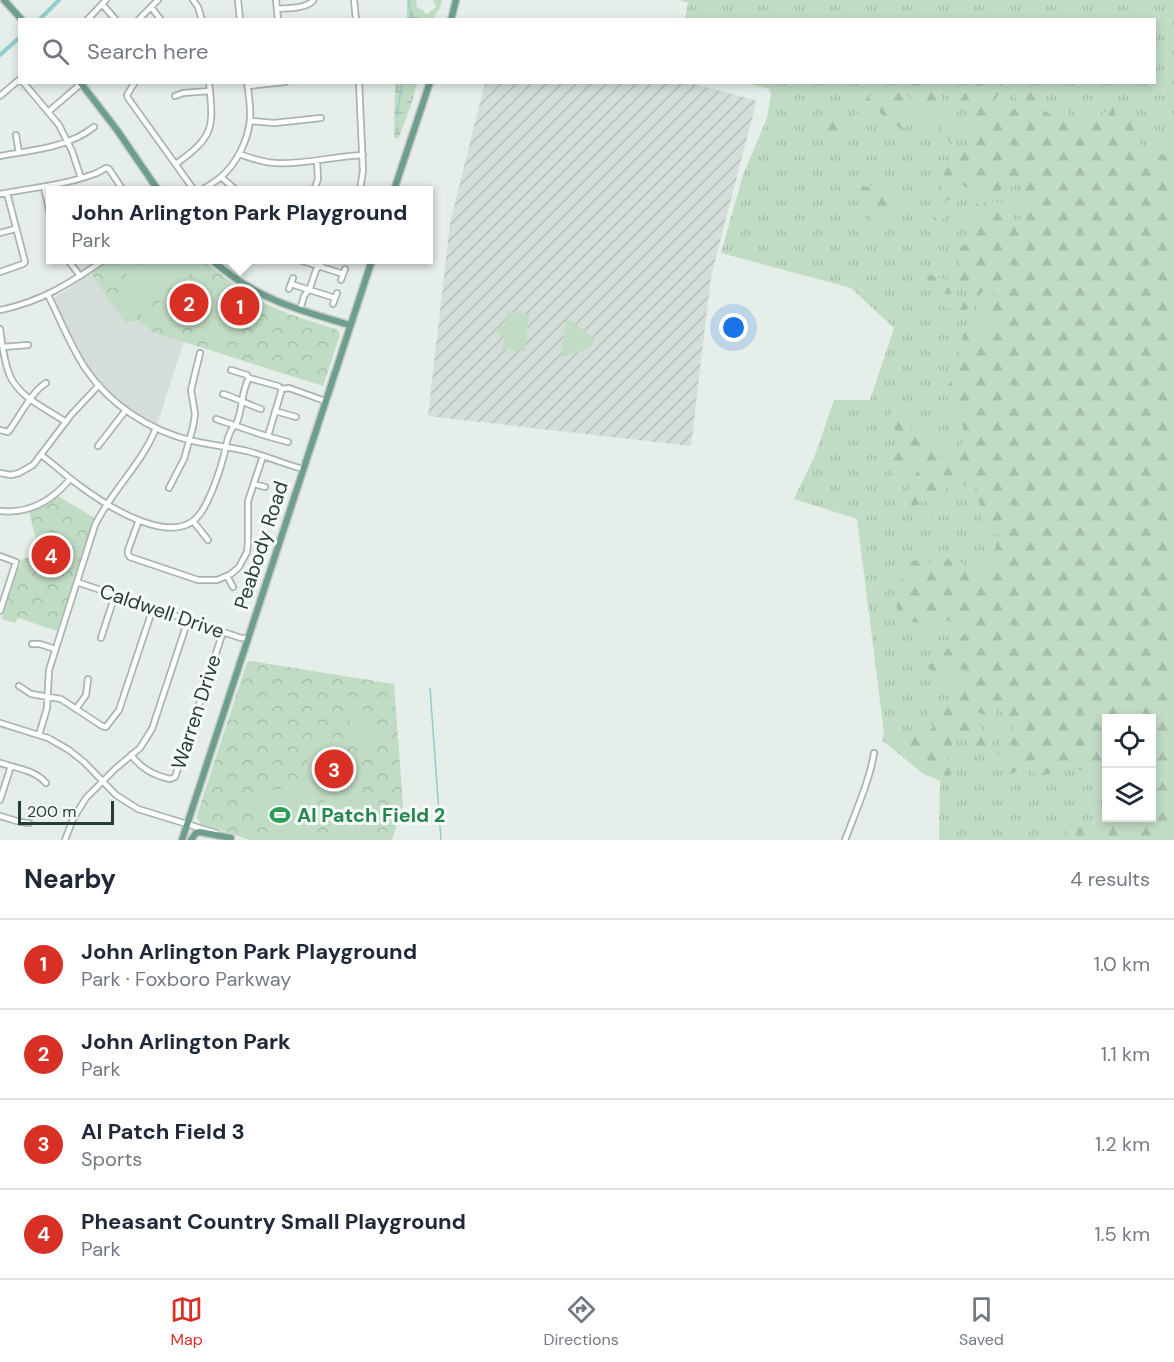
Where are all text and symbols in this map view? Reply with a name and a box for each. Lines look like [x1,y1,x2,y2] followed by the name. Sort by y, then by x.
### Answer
[18,18,1156,84] search box
[39,35,72,68] icon: search
[87,37,208,66] text: Search here
[46,186,433,264] popup
[71,198,408,227] text: John Arlington Park Playground
[71,227,111,253] text: Park
[170,280,208,326] pin: 2
[220,284,260,328] pin: 1
[719,313,748,342] your location
[228,478,294,612] street label: Peabody Road
[32,532,70,578] pin: 4
[96,578,228,644] street label: Caldwell Drive
[165,651,227,773] street label: Warren Drive
[1102,714,1156,822] map controls
[1102,714,1156,768] button: locate
[314,746,354,792] pin: 3
[1102,768,1156,822] button: layers
[18,798,114,826] scale bar
[27,801,76,822] text: 200 m
[297,802,445,828] place label: Al Patch Field 2
[268,803,292,827] sports icon: Al Patch Field 2
[24,862,116,896] text: Nearby
[1070,866,1150,892] text: 4 results
[81,937,417,966] text: John Arlington Park Playground
[40,951,47,977] text: 1
[1094,951,1150,977] text: 1.0 km
[81,966,291,992] text: Park · Foxboro Parkway
[81,1027,291,1056] text: John Arlington Park
[38,1041,49,1067] text: 2
[1101,1041,1150,1067] text: 1.1 km
[81,1056,121,1082] text: Park
[81,1117,245,1146] text: Al Patch Field 3
[37,1131,50,1157] text: 3
[1095,1131,1150,1157] text: 1.2 km
[81,1146,142,1172] text: Sports
[81,1207,466,1236] text: Pheasant Country Small Playground
[37,1221,50,1247] text: 4
[1094,1221,1150,1247] text: 1.5 km
[81,1236,121,1262] text: Park
[170,1293,203,1350] tab: Map
[543,1293,619,1350] tab: Directions
[959,1293,1004,1350] tab: Saved

